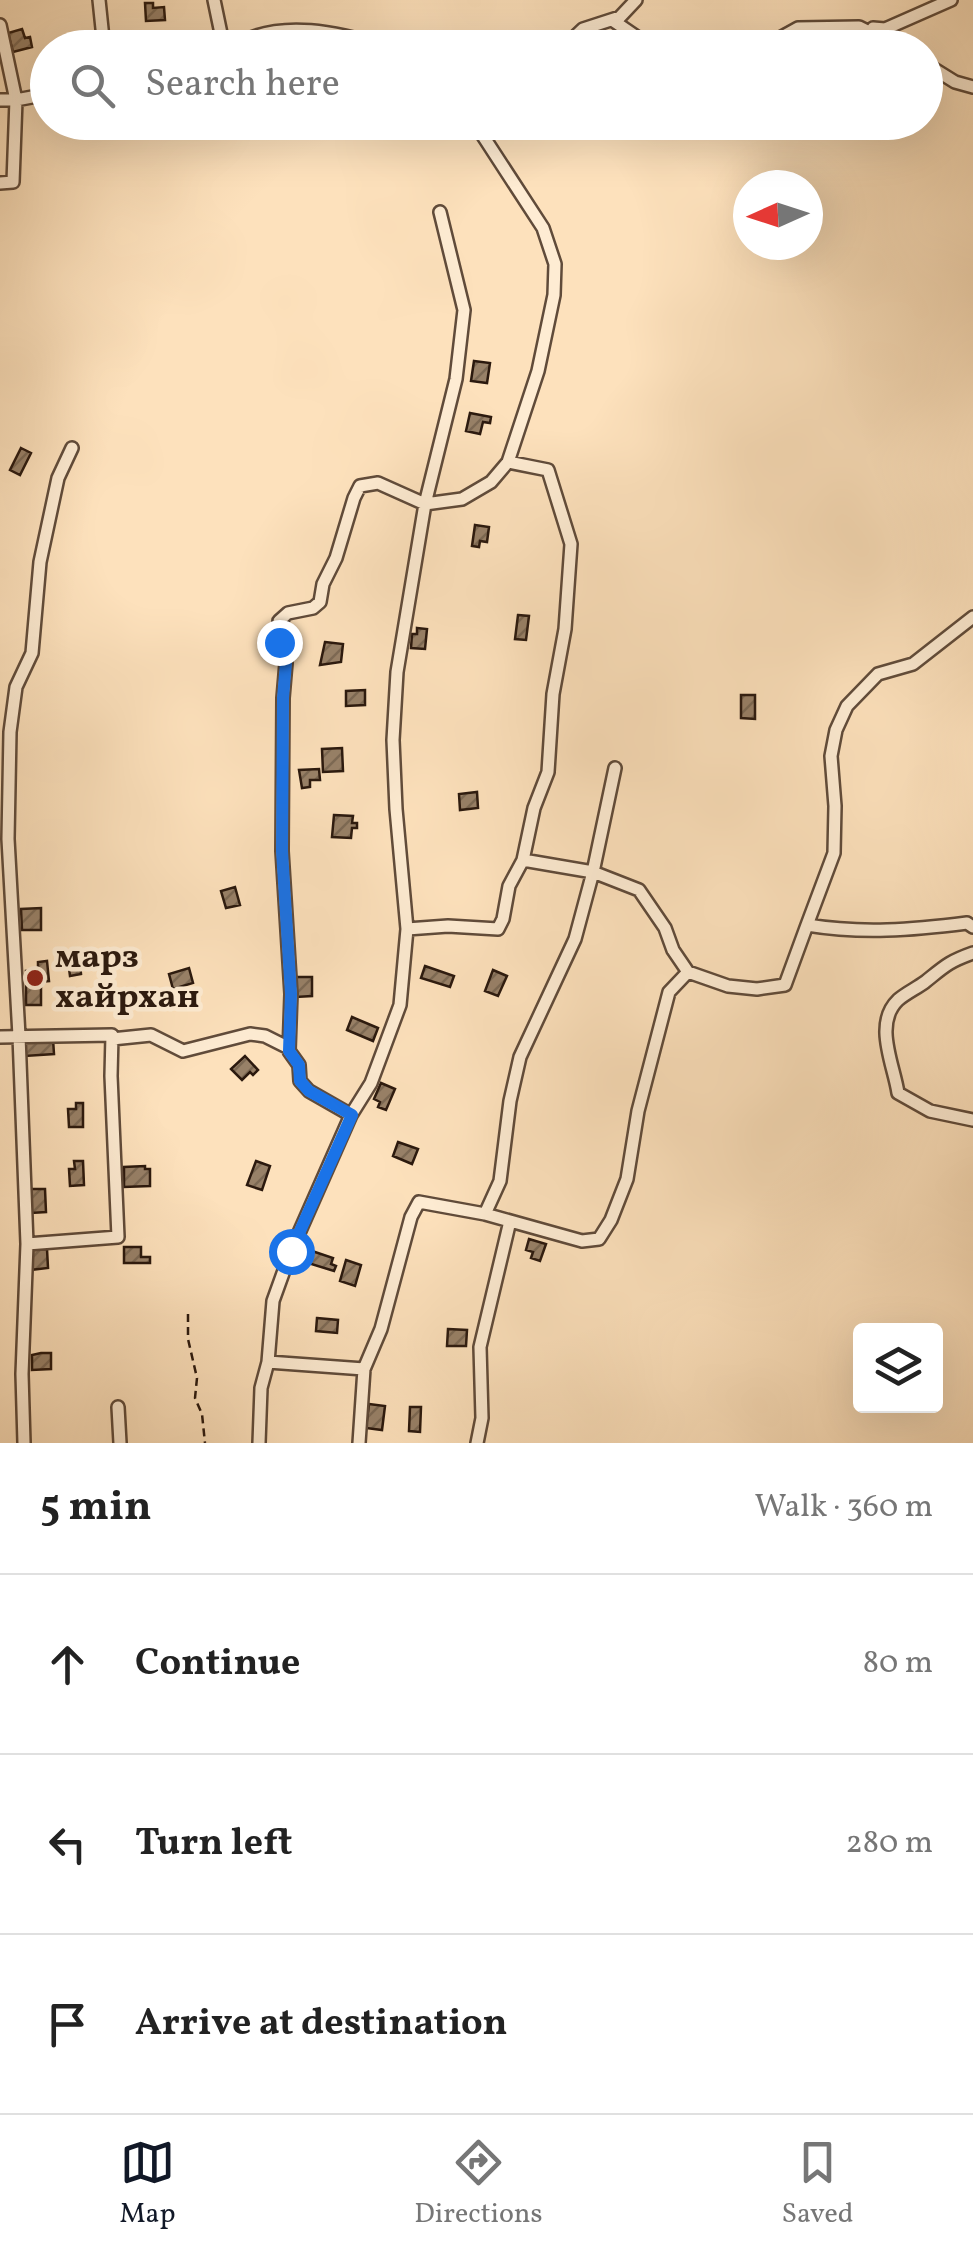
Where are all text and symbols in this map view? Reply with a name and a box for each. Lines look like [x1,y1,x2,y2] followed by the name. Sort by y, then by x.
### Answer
[30,30,943,140] search box
[65,58,120,113] icon: search
[145,59,340,112] text: Search here
[733,170,823,260] north arrow
[257,620,303,666] route end
[55,934,200,1022] place label: марз хайрхан
[24,967,46,989] marker: марз хайрхан
[269,1229,315,1275] route start
[853,1323,943,1413] map controls
[853,1323,943,1413] button: layers
[40,1479,152,1538] text: 5 min
[755,1486,933,1530] text: Walk · 360 m
[40,1637,95,1692] icon: ahead
[135,1638,300,1691] text: Continue
[863,1642,933,1686] text: 80 m
[40,1817,95,1872] icon: left
[135,1818,292,1871] text: Turn left
[846,1822,933,1866] text: 280 m
[40,1997,95,2052] icon: arrive
[135,1998,508,2051] text: Arrive at destination
[119,2135,175,2234] tab: Map
[414,2135,543,2234] tab: Directions
[781,2135,854,2234] tab: Saved

